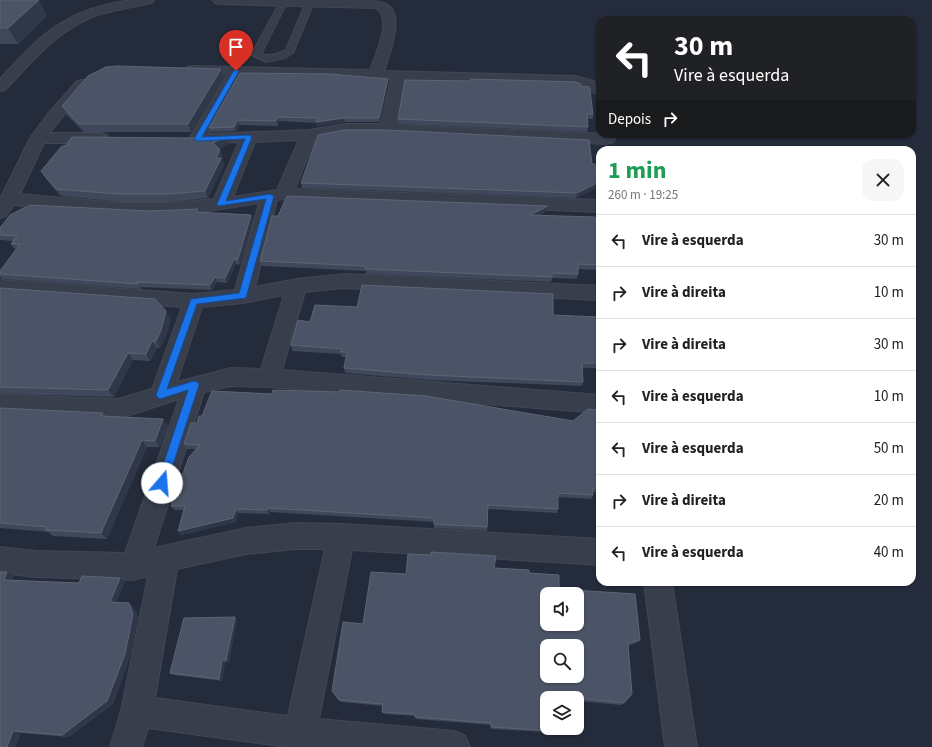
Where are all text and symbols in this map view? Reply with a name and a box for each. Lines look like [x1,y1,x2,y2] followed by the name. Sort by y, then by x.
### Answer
[674,26,733,66] text: 30 m
[219,30,253,71] pin
[608,32,660,84] icon: left
[225,36,247,58] icon: arrive
[674,63,789,88] text: Vire à esquerda
[659,108,681,130] icon: right
[608,109,651,130] text: Depois
[608,153,666,188] text: 1 min
[862,159,904,201] button: close
[608,186,678,204] text: 260 m · 19:25
[608,230,630,252] icon: left
[642,230,744,251] text: Vire à esquerda
[874,230,904,251] text: 30 m
[608,282,630,304] icon: right
[642,282,726,303] text: Vire à direita
[874,282,904,303] text: 10 m
[608,334,630,356] icon: right
[642,334,726,355] text: Vire à direita
[874,334,904,355] text: 30 m
[608,386,630,408] icon: left
[642,386,744,407] text: Vire à esquerda
[874,386,904,407] text: 10 m
[608,438,630,460] icon: left
[642,438,744,459] text: Vire à esquerda
[874,438,904,459] text: 50 m
[141,462,183,504] position arrow
[608,490,630,512] icon: right
[642,490,726,511] text: Vire à direita
[874,490,904,511] text: 20 m
[608,542,630,564] icon: left
[642,542,744,563] text: Vire à esquerda
[874,542,904,563] text: 40 m
[540,587,584,735] map controls
[540,587,584,631] button: sound
[540,639,584,683] button: search
[540,691,584,735] button: layers

